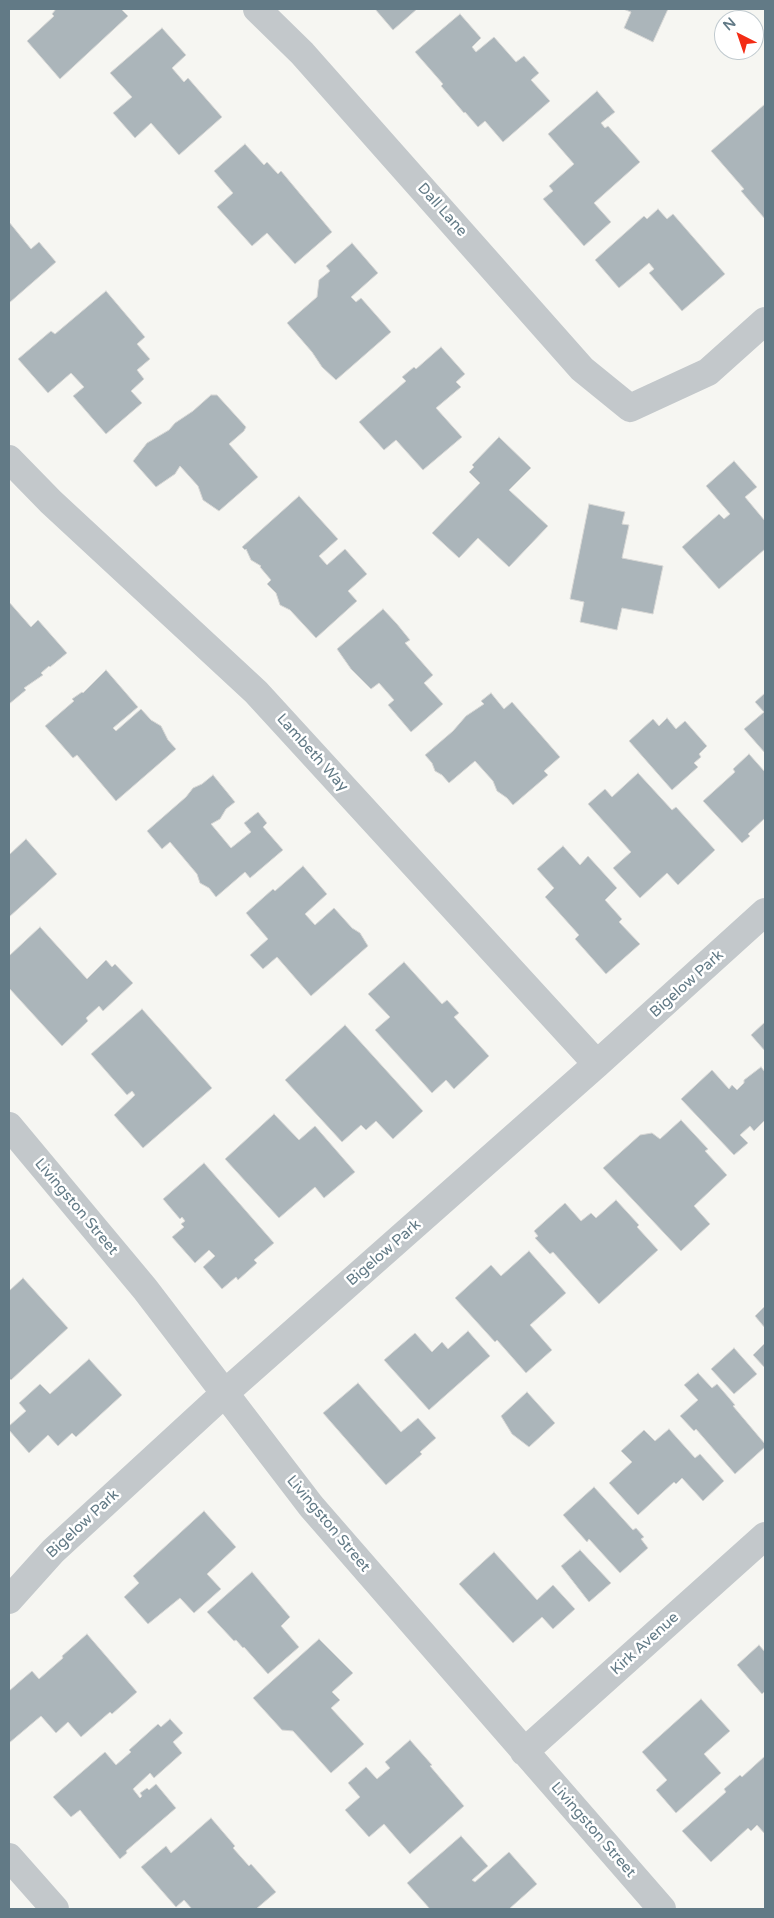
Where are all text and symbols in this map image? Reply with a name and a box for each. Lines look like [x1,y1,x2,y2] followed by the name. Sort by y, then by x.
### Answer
[714,10,764,60] north arrow
[720,14,739,34] text: N
[413,180,471,240] street label: Dall Lane
[272,710,352,796] street label: Lambeth Way
[647,946,727,1022] street label: Bigelow Park
[30,1155,122,1259] street label: Livingston Street
[343,1216,425,1290] street label: Bigelow Park
[282,1472,374,1576] street label: Livingston Street
[43,1486,123,1562] street label: Bigelow Park
[607,1609,683,1679] street label: Kirk Avenue
[547,1779,639,1881] street label: Livingston Street

